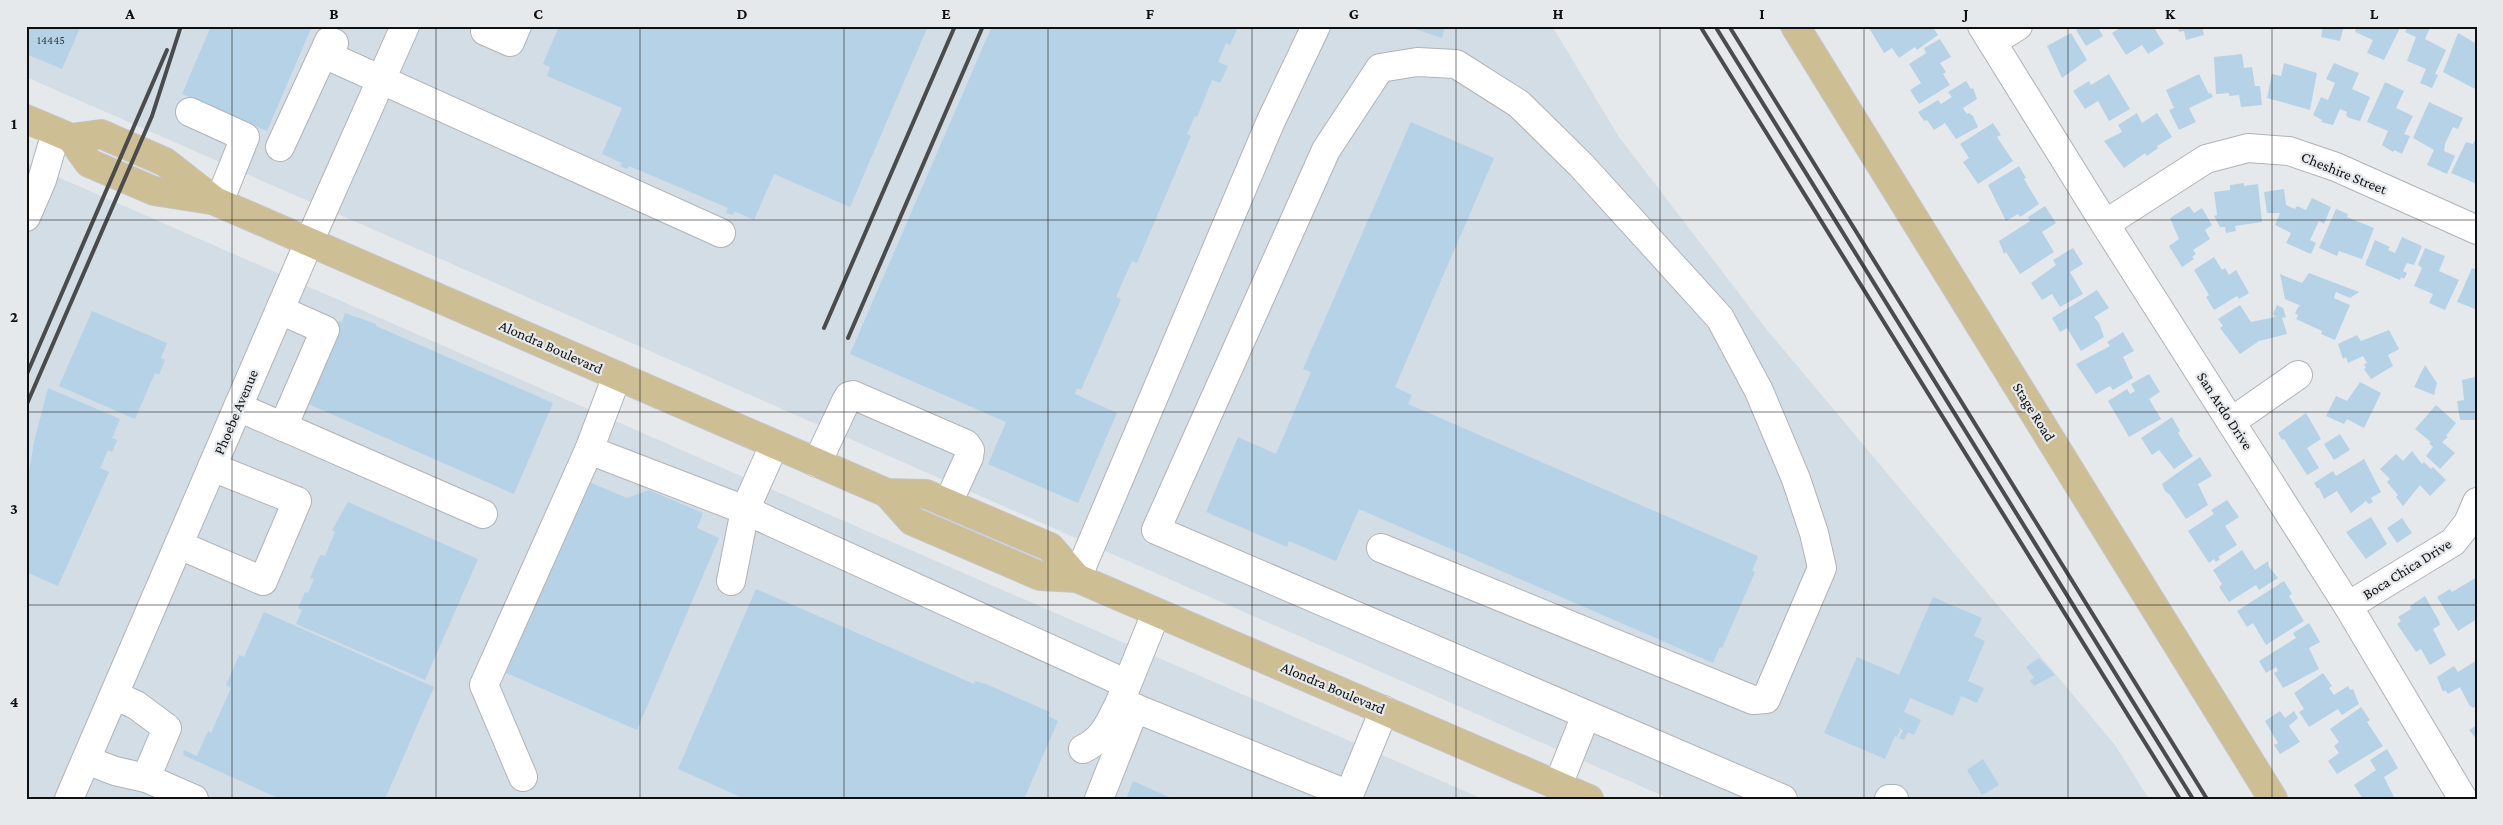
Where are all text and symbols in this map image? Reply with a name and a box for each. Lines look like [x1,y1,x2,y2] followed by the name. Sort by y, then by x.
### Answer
[124,5,135,22] text: A
[329,5,339,22] text: B
[533,5,543,22] text: C
[736,5,748,22] text: D
[941,5,951,22] text: E
[1146,5,1155,22] text: F
[1349,5,1359,22] text: G
[1553,5,1564,22] text: H
[1759,5,1765,22] text: I
[1961,5,1969,22] text: J
[2165,5,2176,22] text: K
[2370,5,2379,22] text: L
[37,33,65,47] house number: 14445
[11,115,17,132] text: 1
[2299,149,2390,198] street label: Cheshire Street
[10,308,18,325] text: 2
[497,317,605,377] street label: Alondra Boulevard
[211,367,261,457] street label: Phoebe Avenue
[2194,369,2256,453] street label: San Ardo Drive
[2009,380,2058,445] street label: Stage Road
[10,500,18,517] text: 3
[2360,535,2454,603] street label: Boca Chica Drive
[1279,659,1387,717] street label: Alondra Boulevard
[10,693,19,710] text: 4

